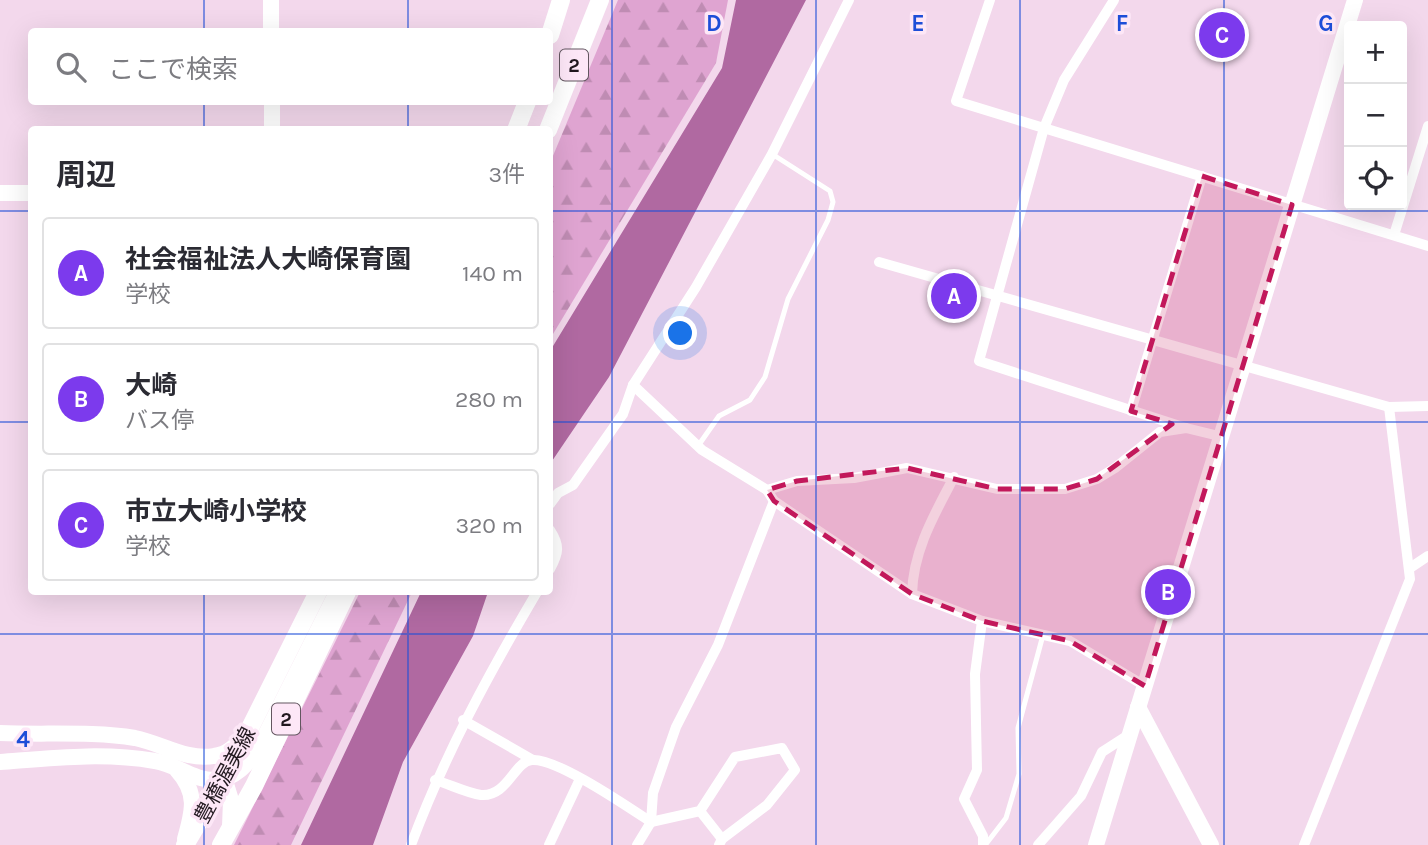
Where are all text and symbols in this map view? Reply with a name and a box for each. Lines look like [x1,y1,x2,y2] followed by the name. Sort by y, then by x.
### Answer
[1199,9,1245,61] pin: C
[706,10,722,37] text: D
[911,10,925,37] text: E
[1116,10,1128,37] text: F
[1318,10,1334,37] text: G
[1344,21,1407,210] map controls
[1344,21,1407,84] button: +
[28,28,553,105] search box
[52,48,90,86] icon: search
[560,50,588,80] road number: 2
[108,54,238,85] text: ここで検索
[1344,84,1407,147] button: −
[1344,147,1407,210] button: locate
[56,157,116,193] text: 周辺
[488,161,525,188] text: 3件
[125,244,411,275] text: 社会福祉法人大崎保育園
[74,260,88,287] text: A
[462,260,523,287] text: 140 m
[931,270,977,322] pin: A
[125,281,171,308] text: 学校
[663,316,697,350] your location
[125,370,177,401] text: 大崎
[74,386,88,413] text: B
[455,386,523,413] text: 280 m
[125,407,194,434] text: バス停
[125,496,307,527] text: 市立大崎小学校
[74,512,88,539] text: C
[455,512,523,539] text: 320 m
[125,533,171,560] text: 学校
[1145,566,1191,618] pin: B
[272,704,300,734] road number: 2
[190,723,260,827] street label: 豊橋渥美線
[16,726,30,753] text: 4

